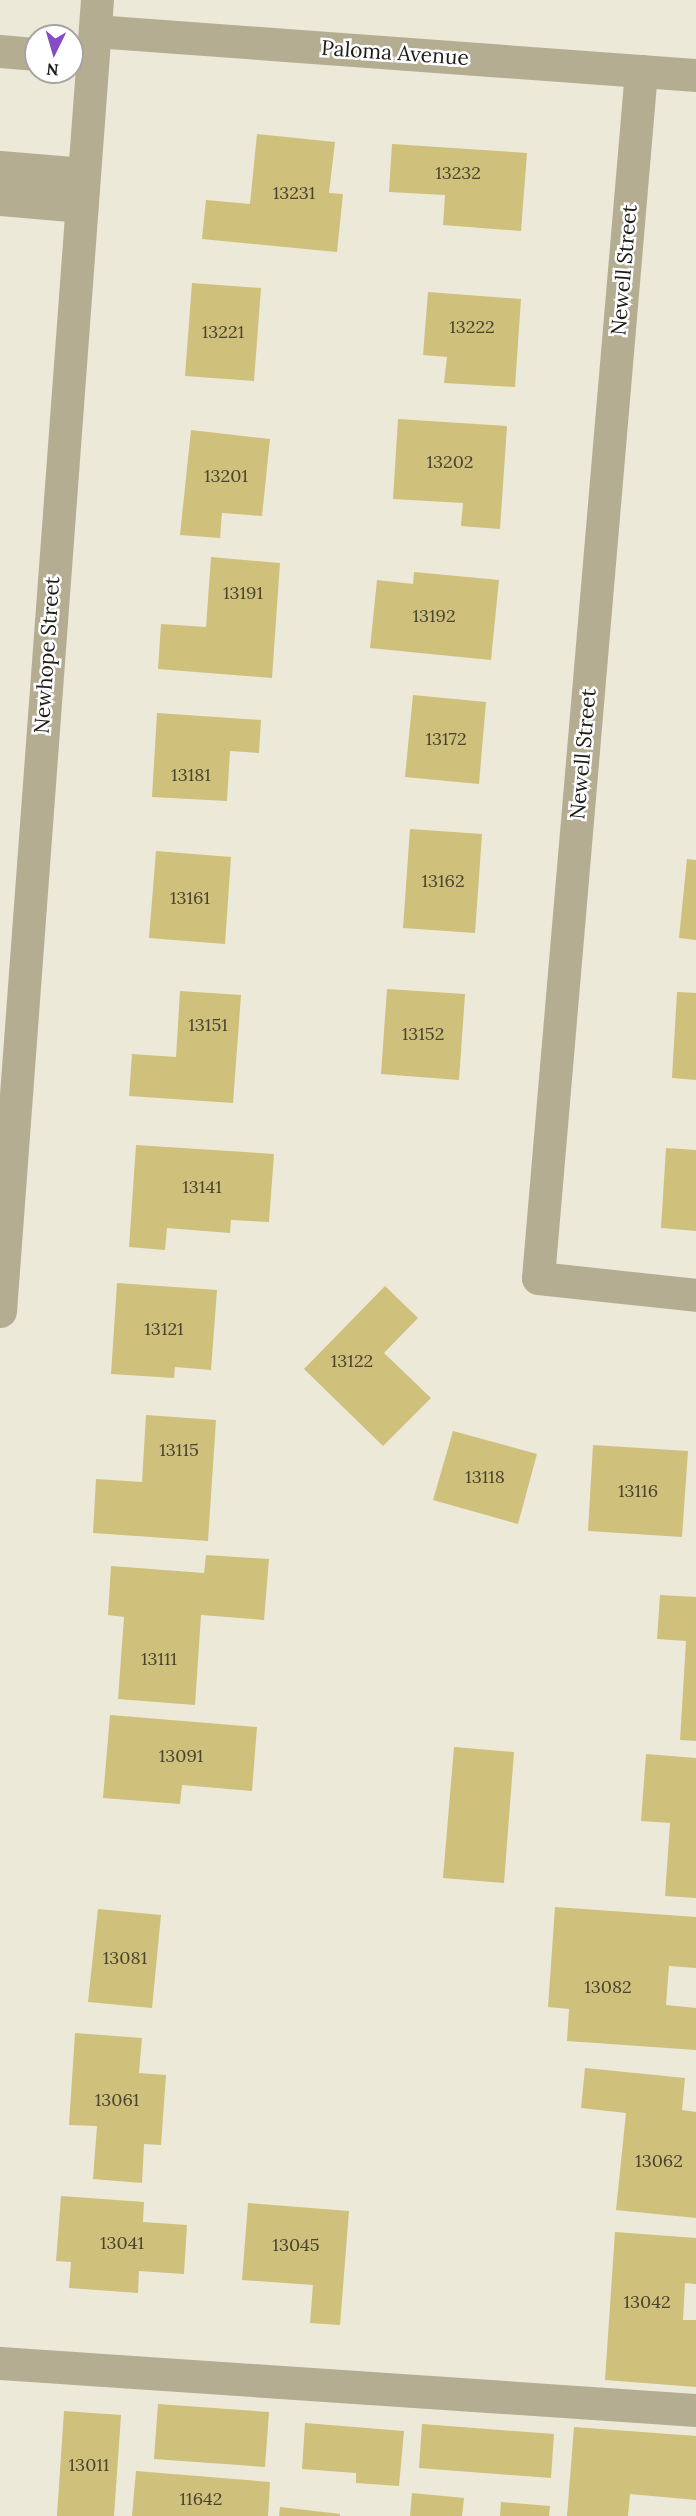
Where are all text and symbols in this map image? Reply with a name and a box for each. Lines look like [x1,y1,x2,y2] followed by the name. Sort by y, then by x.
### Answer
[24,24,84,84] north arrow
[320,35,470,71] street label: Paloma Avenue
[46,59,60,80] text: N
[435,162,481,184] house number: 13232
[273,182,315,204] house number: 13231
[606,203,642,337] street label: Newell Street
[449,316,495,338] house number: 13222
[202,321,244,343] house number: 13221
[427,451,473,473] house number: 13202
[204,465,248,487] house number: 13201
[29,575,65,735] street label: Newhope Street
[223,582,263,604] house number: 13191
[412,605,456,627] house number: 13192
[565,687,601,821] street label: Newell Street
[425,728,467,750] house number: 13172
[171,764,211,786] house number: 13181
[421,870,465,892] house number: 13162
[170,887,210,909] house number: 13161
[188,1014,228,1036] house number: 13151
[402,1023,444,1045] house number: 13152
[182,1176,222,1198] house number: 13141
[144,1318,184,1340] house number: 13121
[331,1350,373,1372] house number: 13122
[159,1439,199,1461] house number: 13115
[465,1466,505,1488] house number: 13118
[618,1480,658,1502] house number: 13116
[141,1648,177,1670] house number: 13111
[159,1745,203,1767] house number: 13091
[103,1947,147,1969] house number: 13081
[584,1976,632,1998] house number: 13082
[95,2089,139,2111] house number: 13061
[635,2150,683,2172] house number: 13062
[100,2232,144,2254] house number: 13041
[272,2234,320,2256] house number: 13045
[623,2291,671,2313] house number: 13042
[69,2454,109,2476] house number: 13011
[180,2488,222,2510] house number: 11642

